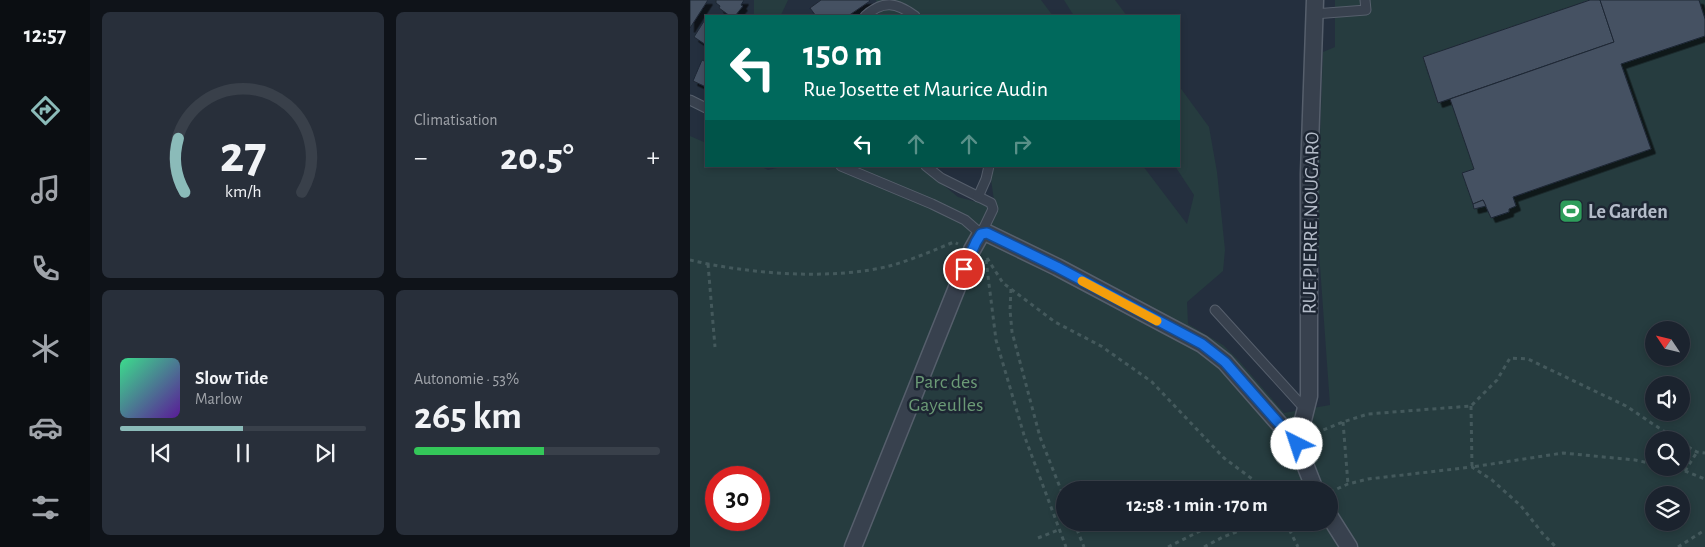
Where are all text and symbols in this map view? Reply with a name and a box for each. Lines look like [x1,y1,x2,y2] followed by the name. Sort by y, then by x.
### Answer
[24,24,66,46] text: 12:57
[720,35,785,100] icon: left
[803,37,883,72] text: 150 m
[803,78,1048,100] text: Rue Josette et Maurice Audin
[28,93,63,128] icon: directions
[414,112,498,128] text: Climatisation
[220,129,266,181] text: 27
[849,130,877,158] icon: left
[902,130,930,158] icon: ahead
[955,130,983,158] icon: ahead
[1008,130,1036,158] icon: right
[1299,132,1323,314] street label: RUE PIERRE NOUGARO
[500,139,574,177] text: 20.5°
[414,144,427,172] text: −
[647,144,660,172] text: +
[28,172,63,207] icon: music
[225,183,261,201] text: km/h
[1558,198,1584,224] sports icon: Le Garden
[1588,202,1668,222] place label: Le Garden
[943,248,985,290] pin
[28,251,63,286] icon: phone
[950,255,978,283] icon: arrive
[1645,321,1690,366] north arrow
[1645,321,1690,531] map controls
[28,331,63,366] icon: climate
[195,369,268,388] text: Slow Tide
[414,371,519,387] text: Autonomie · 53%
[909,372,983,415] park label: Parc des Gayeulles
[1645,376,1690,421] button: sound
[195,391,242,407] text: Marlow
[414,398,522,436] text: 265 km
[28,410,63,445] icon: car
[1270,417,1322,469] position arrow
[1645,431,1690,476] button: search
[147,439,175,467] icon: previous
[229,439,257,467] icon: pause
[311,439,339,467] icon: next
[705,466,770,531] speed limit sign: 30
[1645,486,1690,531] button: layers
[28,490,63,525] icon: filters
[1126,496,1268,515] text: 12:58 · 1 min · 170 m

